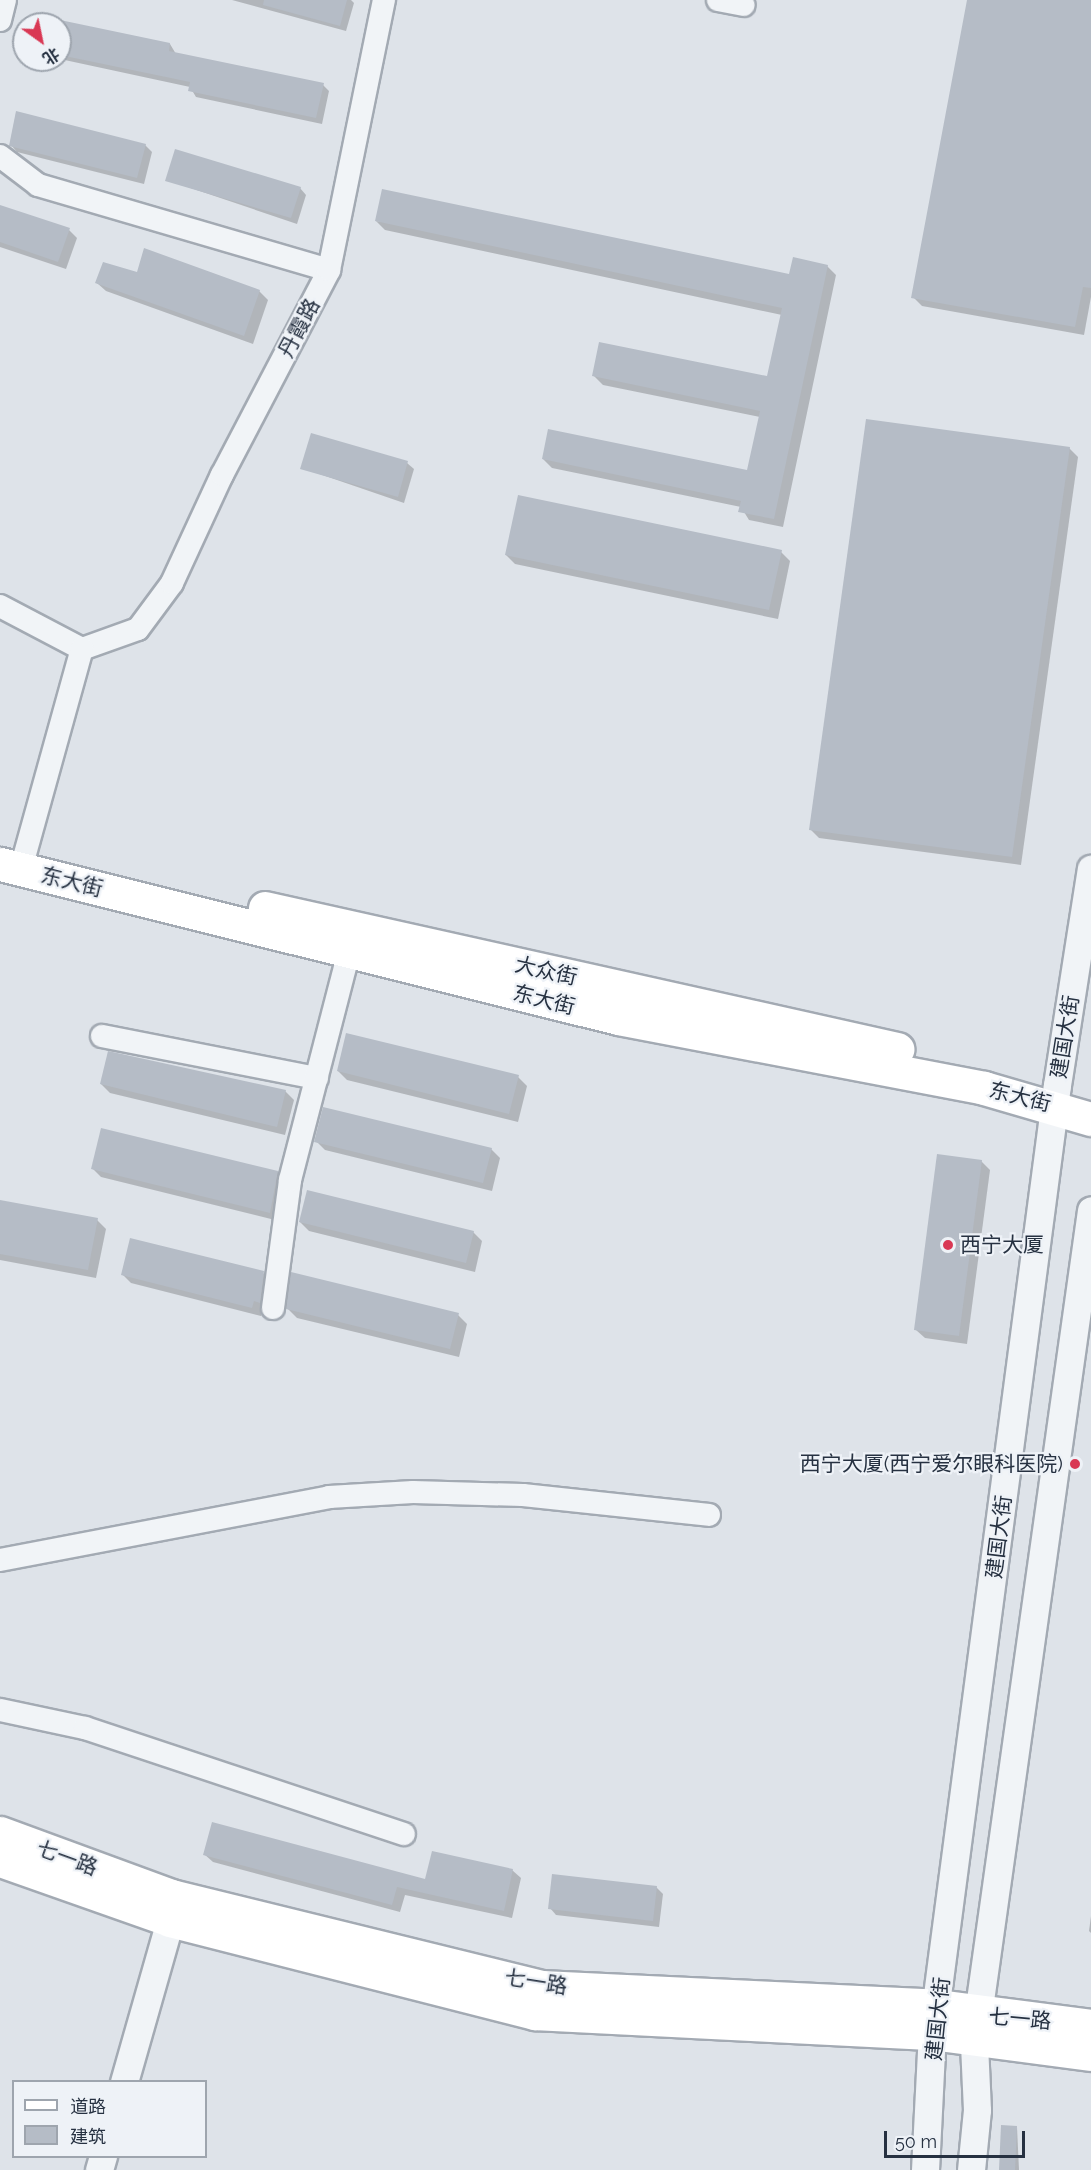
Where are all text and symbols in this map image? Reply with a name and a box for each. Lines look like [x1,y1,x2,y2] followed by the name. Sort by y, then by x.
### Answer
[12,12,72,72] north arrow
[39,44,63,68] text: 北
[273,294,325,362] street label: 丹霞路
[38,862,106,902] street label: 东大街
[512,952,580,990] street label: 大众街
[510,980,578,1020] street label: 东大街
[1046,994,1084,1080] street label: 建国大街
[986,1077,1054,1117] street label: 东大街
[960,1232,1044,1258] place label: 西宁大厦
[941,1238,955,1252] marker: 西宁大厦
[800,1451,1063,1477] place label: 西宁大厦(西宁爱尔眼科医院)
[1068,1457,1082,1471] marker: 西宁大厦(西宁爱尔眼科医院)
[981,1494,1017,1580] street label: 建国大街
[33,1835,101,1881] street label: 七一路
[503,1965,569,1999] street label: 七一路
[921,1976,955,2062] street label: 建国大街
[988,2004,1052,2034] street label: 七一路
[12,2080,207,2158] legend
[70,2096,106,2117] text: 道路
[887,2119,1028,2157] scale bar
[70,2126,106,2147] text: 建筑
[895,2131,937,2152] text: 50 m

